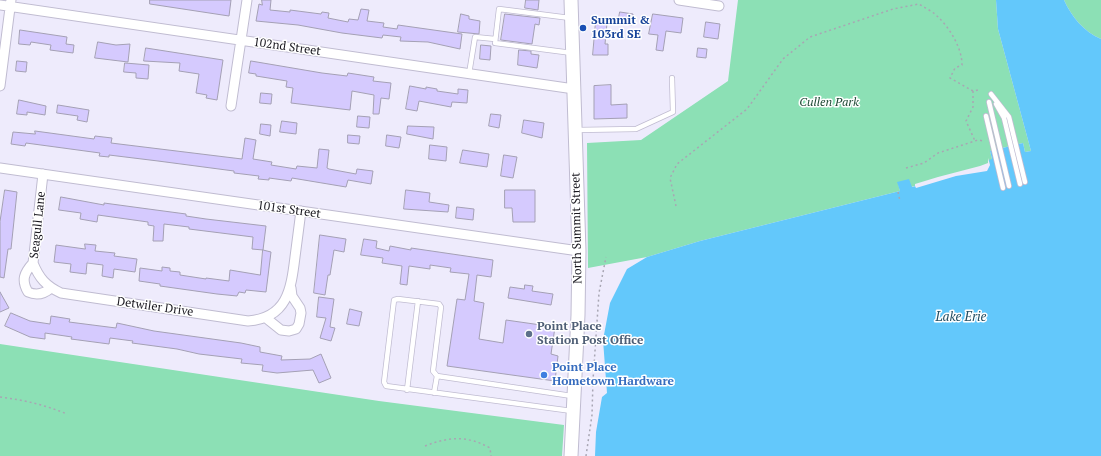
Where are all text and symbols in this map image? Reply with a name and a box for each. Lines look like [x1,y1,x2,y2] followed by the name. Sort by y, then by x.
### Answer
[591,14,650,42] place label: Summit & 103rd SE
[578,23,588,33] marker: Summit & 103rd SE
[252,35,322,59] street label: 102nd Street
[799,96,859,110] park label: Cullen Park
[569,172,585,284] street label: North Summit Street
[27,191,49,259] street label: Seagull Lane
[256,198,322,222] street label: 101st Street
[116,295,194,319] street label: Detwiler Drive
[935,309,987,325] water label: Lake Erie
[537,320,643,348] place label: Point Place Station Post Office
[524,329,534,339] marker: Point Place Station Post Office
[552,361,674,389] place label: Point Place Hometown Hardware
[539,370,549,380] marker: Point Place Hometown Hardware

